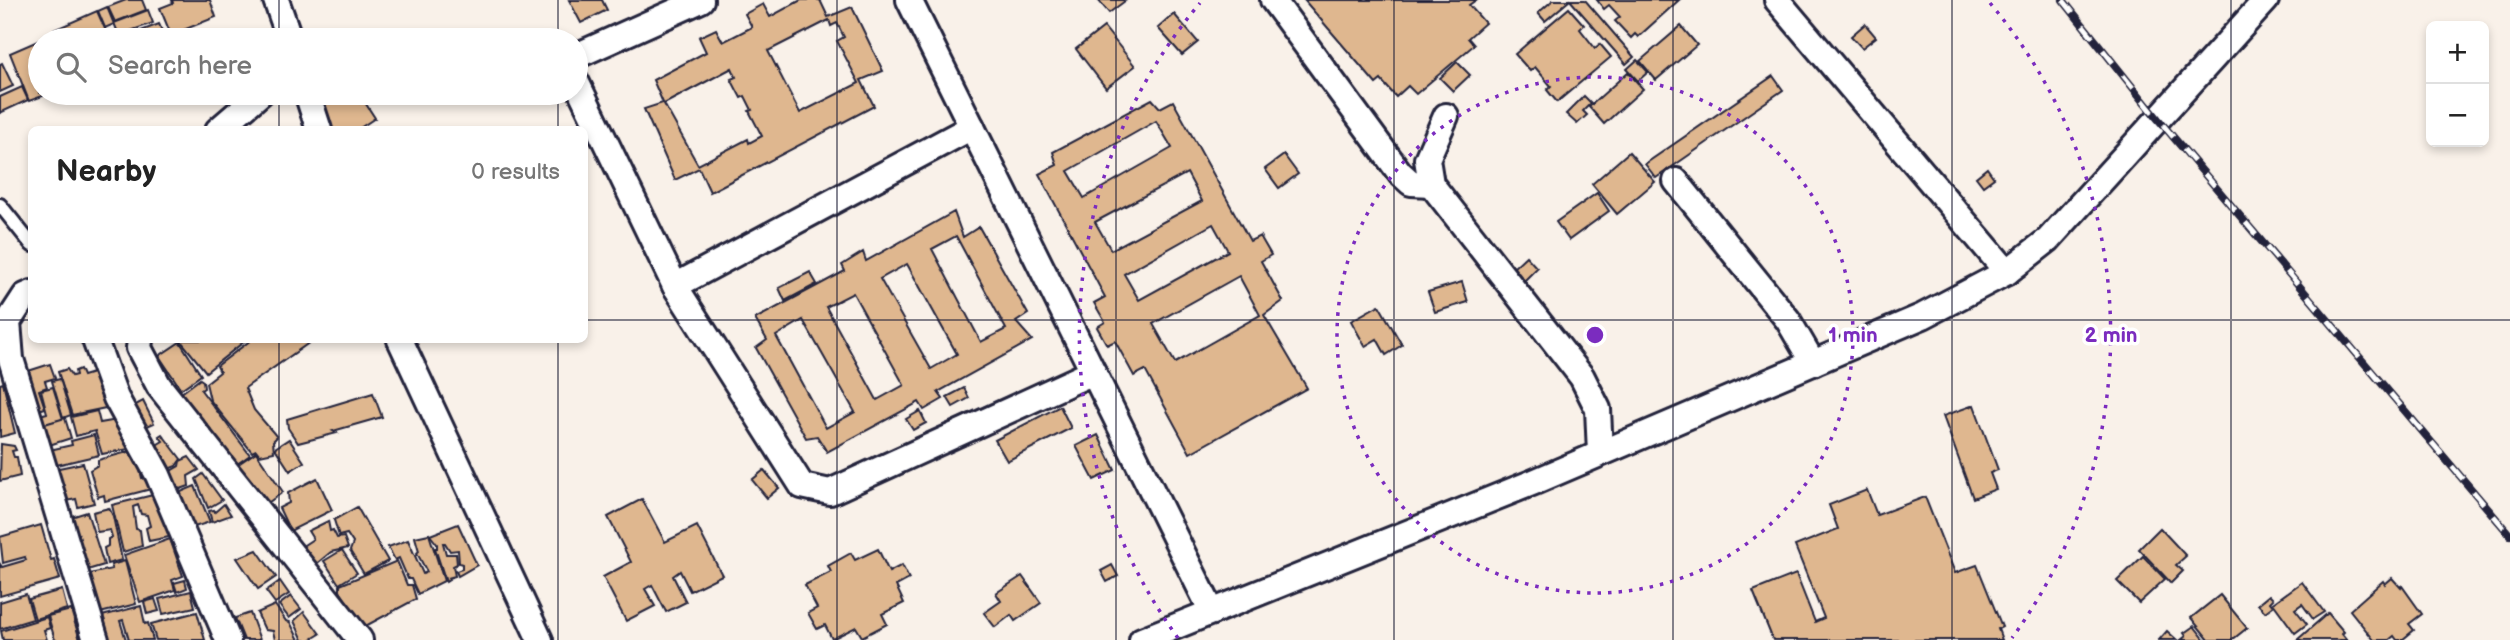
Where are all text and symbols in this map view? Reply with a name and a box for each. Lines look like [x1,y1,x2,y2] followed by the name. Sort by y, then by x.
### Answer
[2426,21,2489,147] map controls
[2426,21,2489,84] button: +
[28,28,588,105] search box
[52,48,90,86] icon: search
[108,51,252,82] text: Search here
[2426,84,2489,147] button: −
[56,154,156,190] text: Nearby
[471,158,560,186] text: 0 results
[1583,323,1607,347] centre of rings
[1828,323,1878,348] text: 1 min
[2084,323,2138,348] text: 2 min

